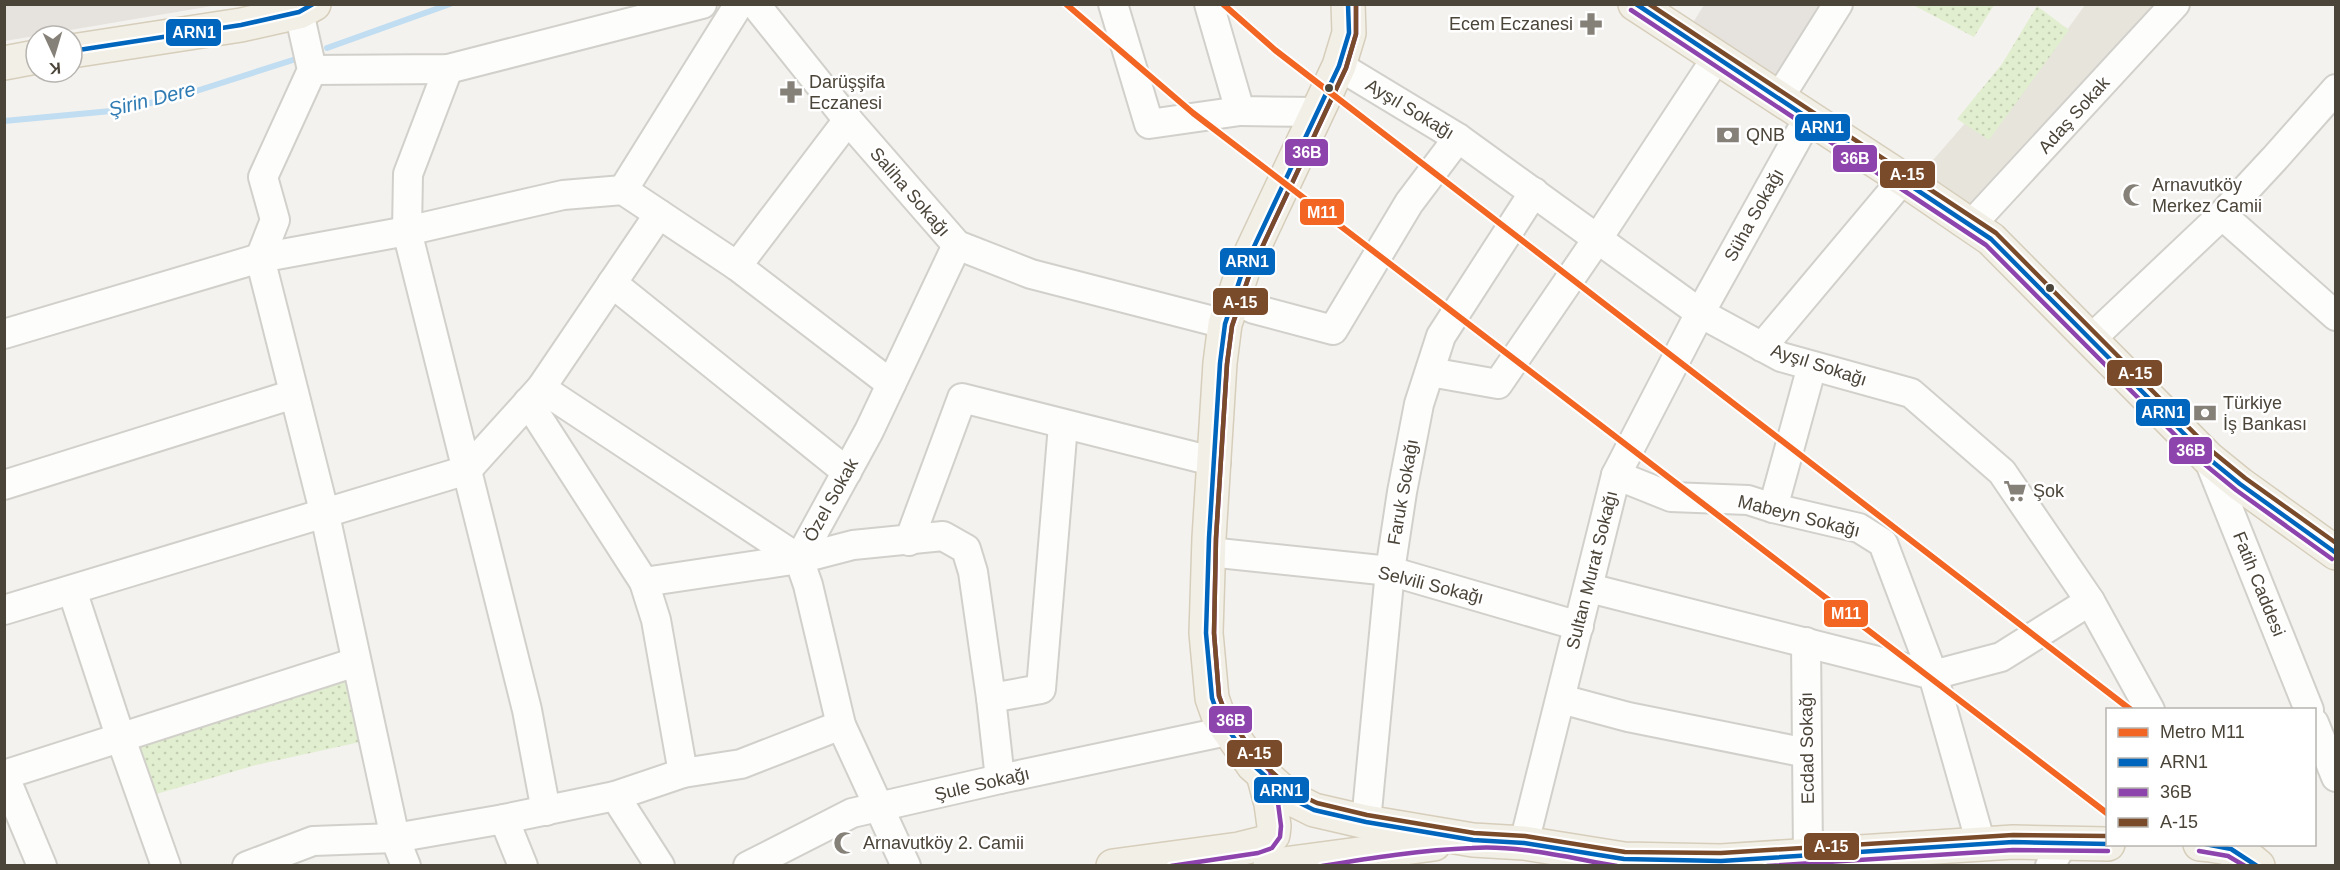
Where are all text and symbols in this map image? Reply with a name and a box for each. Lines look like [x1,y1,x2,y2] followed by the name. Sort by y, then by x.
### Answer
[1578,11,1604,37] pharmacy icon: Ecem Eczanesi
[1449,14,1573,34] place label: Ecem Eczanesi
[165,18,222,47] line badge: ARN1
[24,24,84,84] north arrow
[172,24,216,41] text: ARN1
[48,60,61,77] text: K
[809,72,886,113] place label: Darüşşifa Eczanesi
[2034,72,2114,157] street label: Adaş Sokak
[1362,75,1458,143] street label: Ayşıl Sokağı
[106,78,198,120] water label: Şirin Dere
[778,79,804,105] pharmacy icon: Darüşşifa Eczanesi
[1323,82,1335,94] unlabelled marker
[1794,113,1851,142] line badge: ARN1
[1800,119,1844,136] text: ARN1
[1715,122,1741,148] bank icon: QNB
[1746,125,1785,145] place label: QNB
[1284,138,1329,167] line badge: 36B
[866,144,954,240] street label: Saliha Sokağı
[1292,144,1322,161] text: 36B
[1832,144,1878,173] line badge: 36B
[1840,150,1870,167] text: 36B
[1879,160,1936,189] line badge: A-15
[1720,165,1788,265] street label: Süha Sokağı
[1890,166,1924,183] text: A-15
[2152,175,2262,216] place label: Arnavutköy Merkez Camii
[2121,182,2147,208] mosque icon: Arnavutköy Merkez Camii
[1299,198,1345,226] line badge: M11
[1307,204,1337,221] text: M11
[1219,247,1276,276] line badge: ARN1
[1225,253,1269,270] text: ARN1
[2044,282,2056,294] unlabelled marker
[1212,287,1269,316] line badge: A-15
[1223,294,1257,311] text: A-15
[1768,340,1870,390] street label: Ayşıl Sokağı
[2106,359,2163,387] line badge: A-15
[2118,365,2152,382] text: A-15
[2223,393,2307,434] place label: Türkiye İş Bankası
[2135,398,2191,427] line badge: ARN1
[2192,400,2218,426] bank icon: Türkiye İş Bankası
[2141,404,2185,421] text: ARN1
[2168,436,2213,465] line badge: 36B
[1384,438,1422,546] street label: Faruk Sokağı
[2176,442,2206,459] text: 36B
[800,454,863,545] street label: Özel Sokak
[2002,478,2028,504] supermarket icon: Şok
[2033,481,2065,501] place label: Şok
[1563,488,1621,652] street label: Sultan Murat Sokağı
[1736,491,1862,541] street label: Mabeyn Sokağı
[2229,529,2289,639] street label: Fatih Caddesi
[1376,562,1486,608] street label: Selvili Sokağı
[1823,599,1869,628] line badge: M11
[1831,605,1861,622] text: M11
[1796,692,1818,804] street label: Ecdad Sokağı
[1208,705,1253,734] line badge: 36B
[2106,708,2316,846] legend
[1216,712,1246,729] text: 36B
[2160,722,2245,742] text: Metro M11
[1226,739,1283,768] line badge: A-15
[1237,745,1271,762] text: A-15
[2160,752,2208,772] text: ARN1
[932,763,1032,805] street label: Şule Sokağı
[1253,776,1310,804] line badge: ARN1
[1259,782,1303,799] text: ARN1
[2160,782,2192,802] text: 36B
[2160,812,2198,832] text: A-15
[832,830,858,856] mosque icon: Arnavutköy 2. Camii
[1803,832,1860,861] line badge: A-15
[863,833,1024,853] place label: Arnavutköy 2. Camii
[1814,838,1848,855] text: A-15

